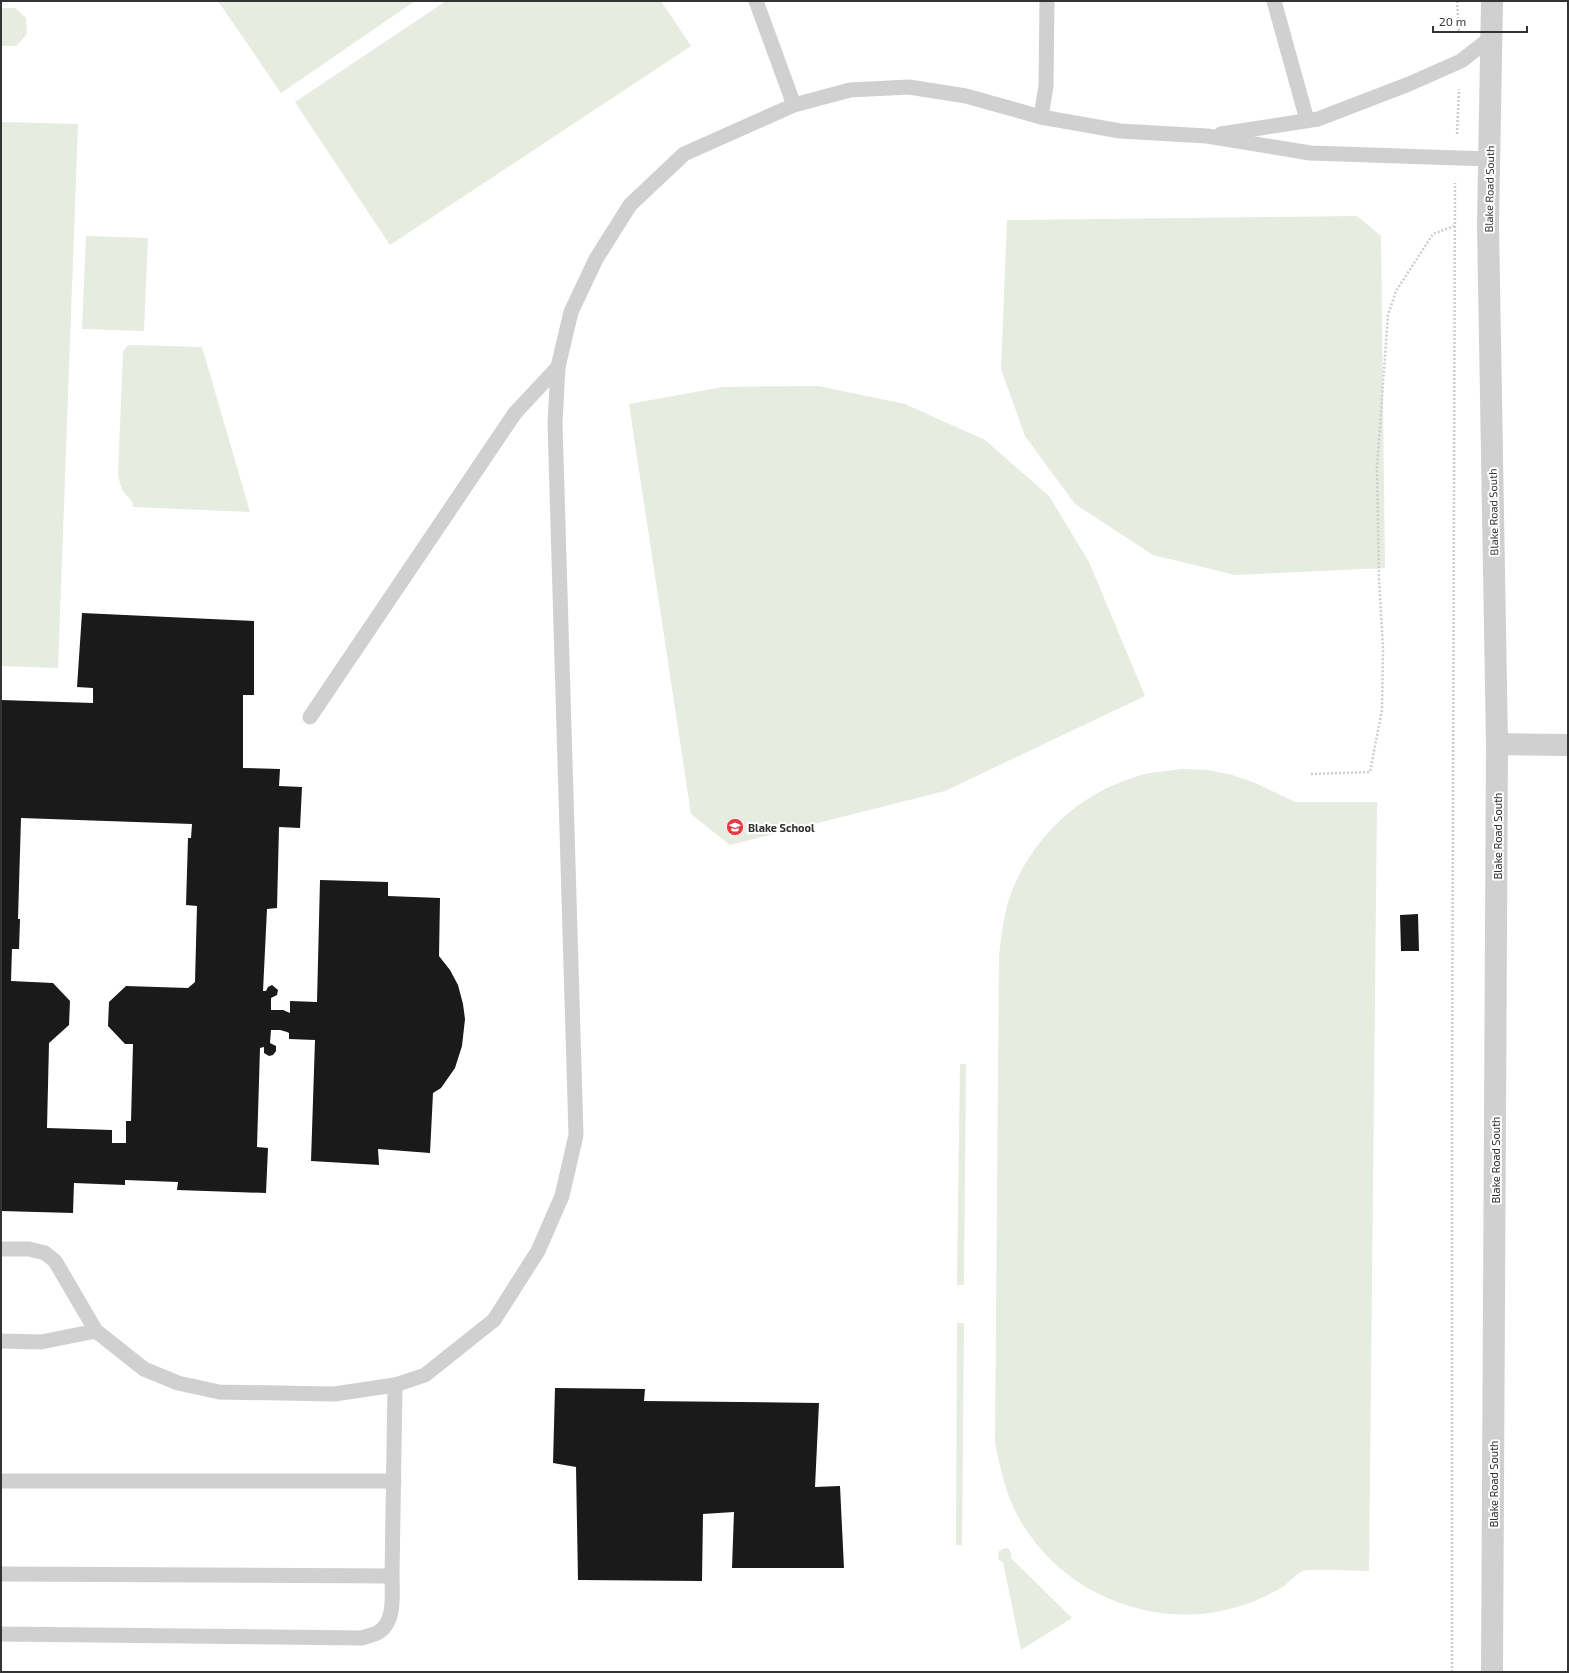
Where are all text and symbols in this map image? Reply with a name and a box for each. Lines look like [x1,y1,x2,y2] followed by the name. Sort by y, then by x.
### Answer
[1433,8,1527,34] scale bar
[1439,14,1466,28] text: 20 m
[1482,145,1496,233] street label: Blake Road South
[1486,468,1500,556] street label: Blake Road South
[1491,793,1504,879] street label: Blake Road South
[725,817,745,837] school or university icon: Blake School
[748,821,815,834] place label: Blake School
[1489,1117,1502,1203] street label: Blake Road South
[1487,1441,1500,1527] street label: Blake Road South

